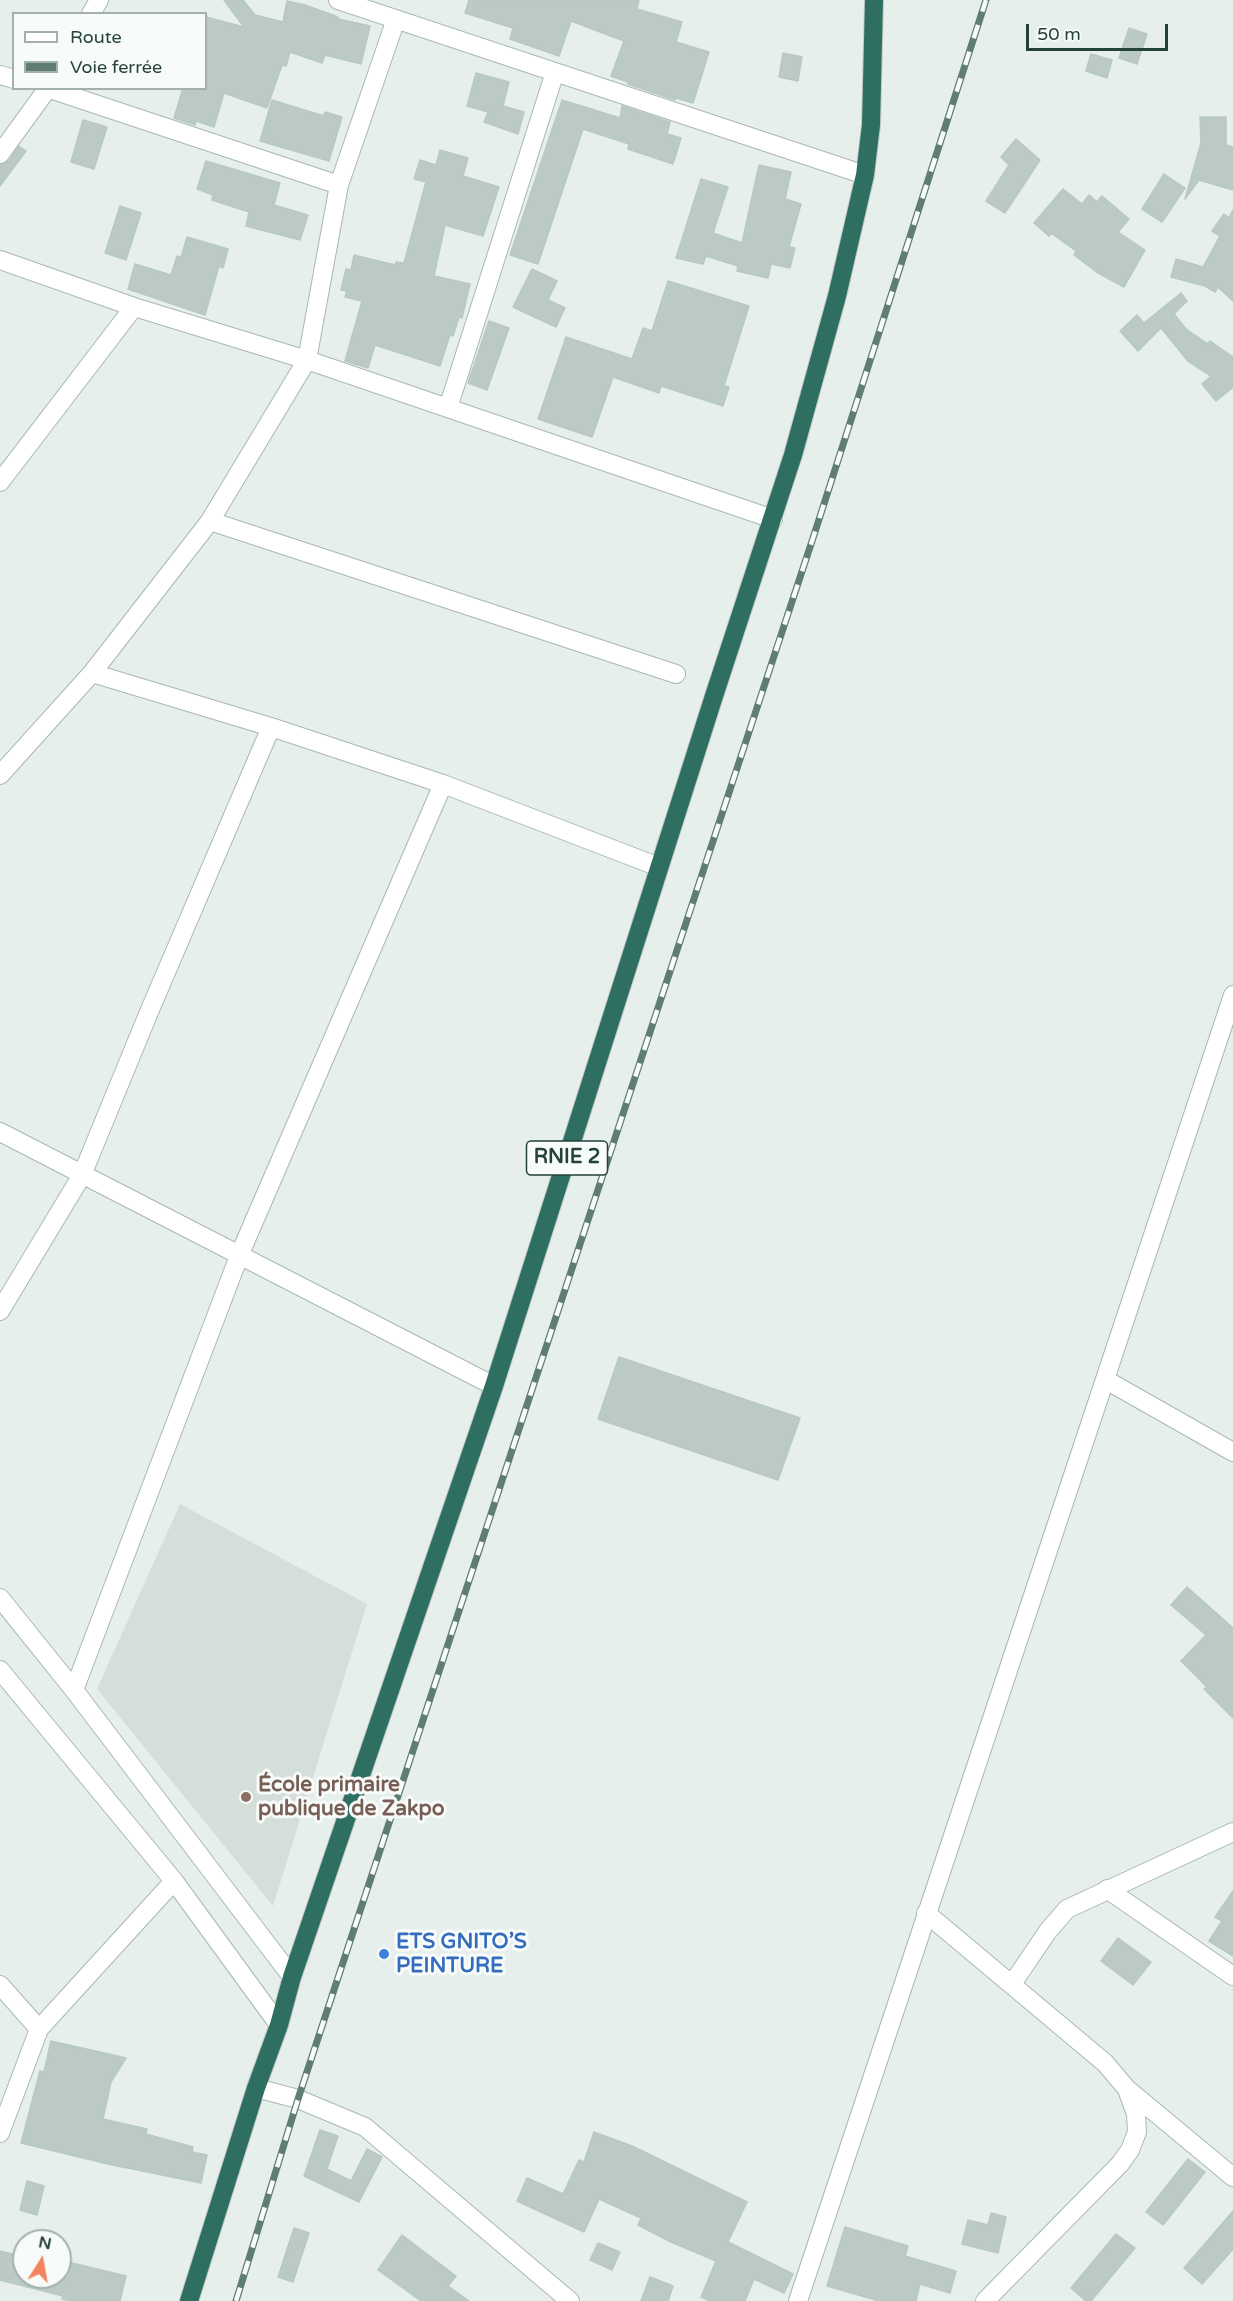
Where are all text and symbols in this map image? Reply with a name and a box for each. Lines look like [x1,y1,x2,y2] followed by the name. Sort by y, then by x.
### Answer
[12,12,207,90] legend
[1029,12,1172,50] scale bar
[1037,23,1081,45] text: 50 m
[70,26,122,48] text: Route
[70,56,162,78] text: Voie ferrée
[526,1141,608,1175] road number: RNIE 2
[258,1772,444,1822] place label: École primaire publique de Zakpo
[239,1790,253,1804] marker: École primaire publique de Zakpo
[396,1929,527,1979] place label: ETS GNITO’S PEINTURE
[377,1947,391,1961] marker: ETS GNITO’S PEINTURE
[12,2229,72,2289] north arrow
[37,2232,53,2254] text: N

